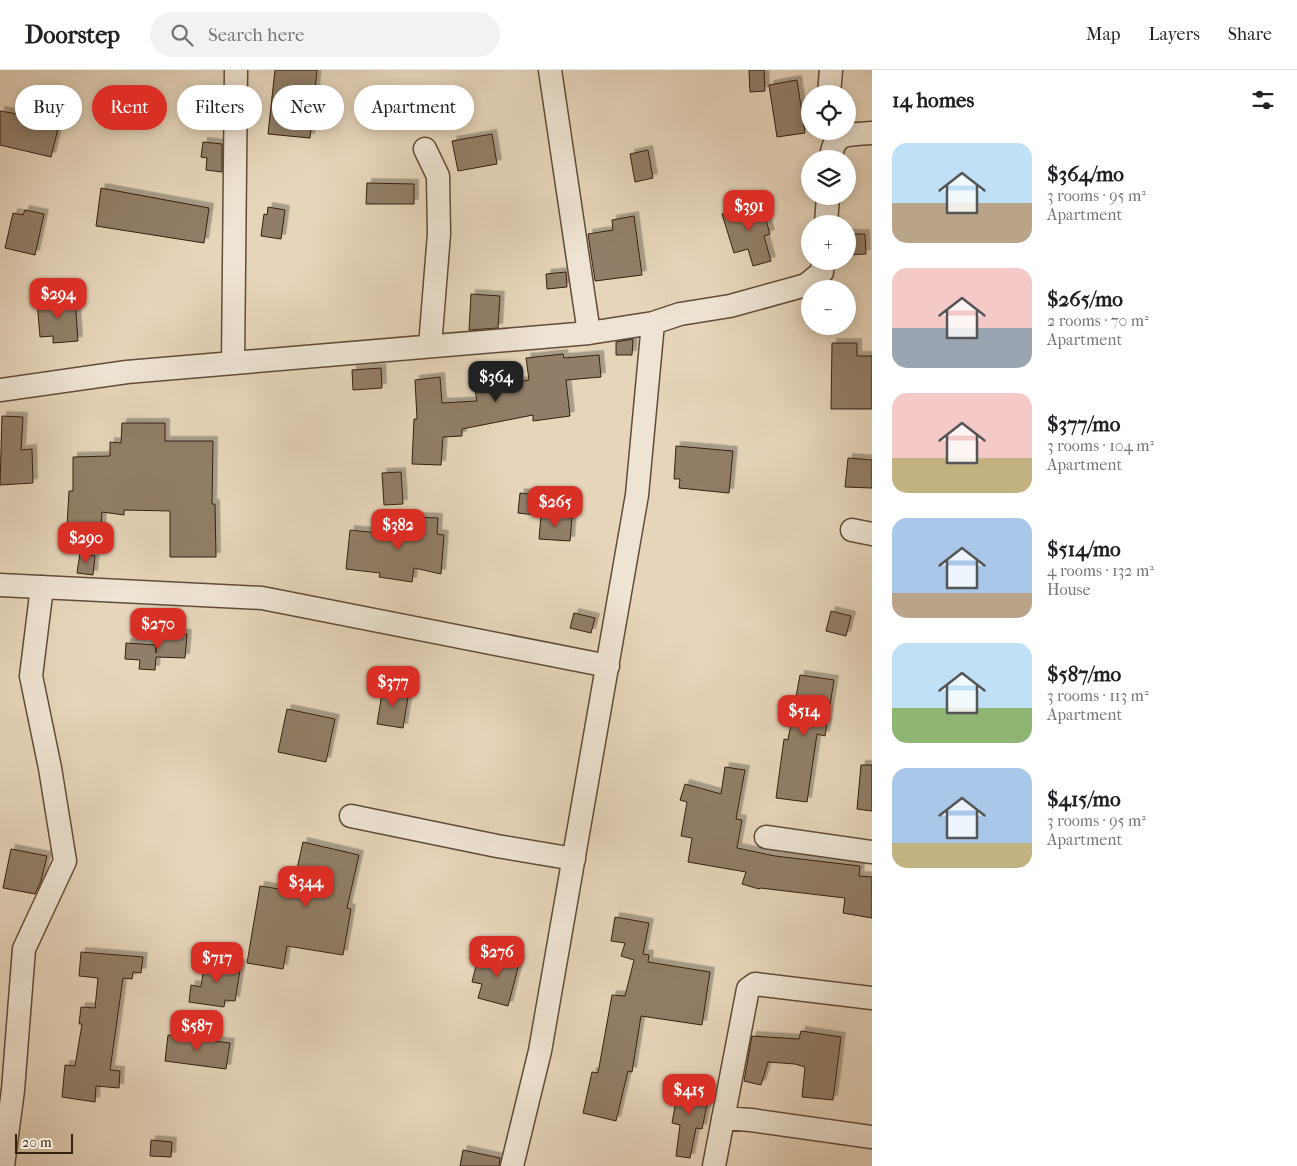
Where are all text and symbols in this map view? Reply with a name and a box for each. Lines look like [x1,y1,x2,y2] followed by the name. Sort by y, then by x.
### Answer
[150,12,500,57] search box
[25,21,120,49] text: Doorstep
[168,21,196,49] icon: search
[208,24,304,46] text: Search here
[1086,24,1120,45] text: Map
[1148,24,1200,45] text: Layers
[1228,24,1272,45] text: Share
[15,85,82,130] chip: Buy
[92,85,167,130] chip: Rent
[177,85,262,130] chip: Filters
[272,85,344,130] chip: New
[354,85,474,130] chip: Apartment
[801,85,856,335] map controls
[801,85,856,140] button: locate
[1249,86,1277,114] icon: filters
[892,88,974,112] text: 14 homes
[801,150,856,205] button: layers
[1047,162,1124,186] text: $364/mo
[932,163,992,223] icon: home
[1047,186,1146,205] text: 3 rooms · 95 m²
[719,190,779,232] pin: $391
[734,196,764,215] text: $391
[1047,205,1122,224] text: Apartment
[801,215,856,270] button: +
[28,278,88,320] pin: $294
[801,280,856,335] button: −
[41,284,75,303] text: $294
[1047,287,1123,311] text: $265/mo
[932,288,992,348] icon: home
[1047,311,1149,330] text: 2 rooms · 70 m²
[1047,330,1122,349] text: Apartment
[466,360,526,403] pin: $364
[479,367,513,386] text: $364
[1047,412,1120,436] text: $377/mo
[932,413,992,473] icon: home
[1047,436,1154,455] text: 3 rooms · 104 m²
[1047,455,1122,474] text: Apartment
[525,486,585,528] pin: $265
[539,492,571,511] text: $265
[368,508,428,551] pin: $382
[382,515,414,534] text: $382
[56,522,116,564] pin: $290
[69,528,103,547] text: $290
[1047,537,1121,561] text: $514/mo
[932,538,992,598] icon: home
[1047,561,1154,580] text: 4 rooms · 132 m²
[1047,580,1090,599] text: House
[128,608,188,650] pin: $270
[141,614,175,633] text: $270
[1047,662,1121,686] text: $587/mo
[932,663,992,723] icon: home
[363,666,423,708] pin: $377
[378,672,408,691] text: $377
[1047,686,1148,705] text: 3 rooms · 113 m²
[774,694,834,737] pin: $514
[789,701,819,720] text: $514
[1047,705,1122,724] text: Apartment
[1047,787,1121,811] text: $415/mo
[932,788,992,848] icon: home
[1047,811,1146,830] text: 3 rooms · 95 m²
[1047,830,1122,849] text: Apartment
[276,866,336,908] pin: $344
[289,872,323,891] text: $344
[467,936,527,978] pin: $276
[187,942,247,984] pin: $717
[480,942,514,961] text: $276
[202,948,232,967] text: $717
[167,1010,227,1052] pin: $587
[181,1016,213,1035] text: $587
[659,1074,719,1116] pin: $415
[674,1080,704,1099] text: $415
[15,1131,72,1154] scale bar
[22,1134,52,1151] text: 20 m

